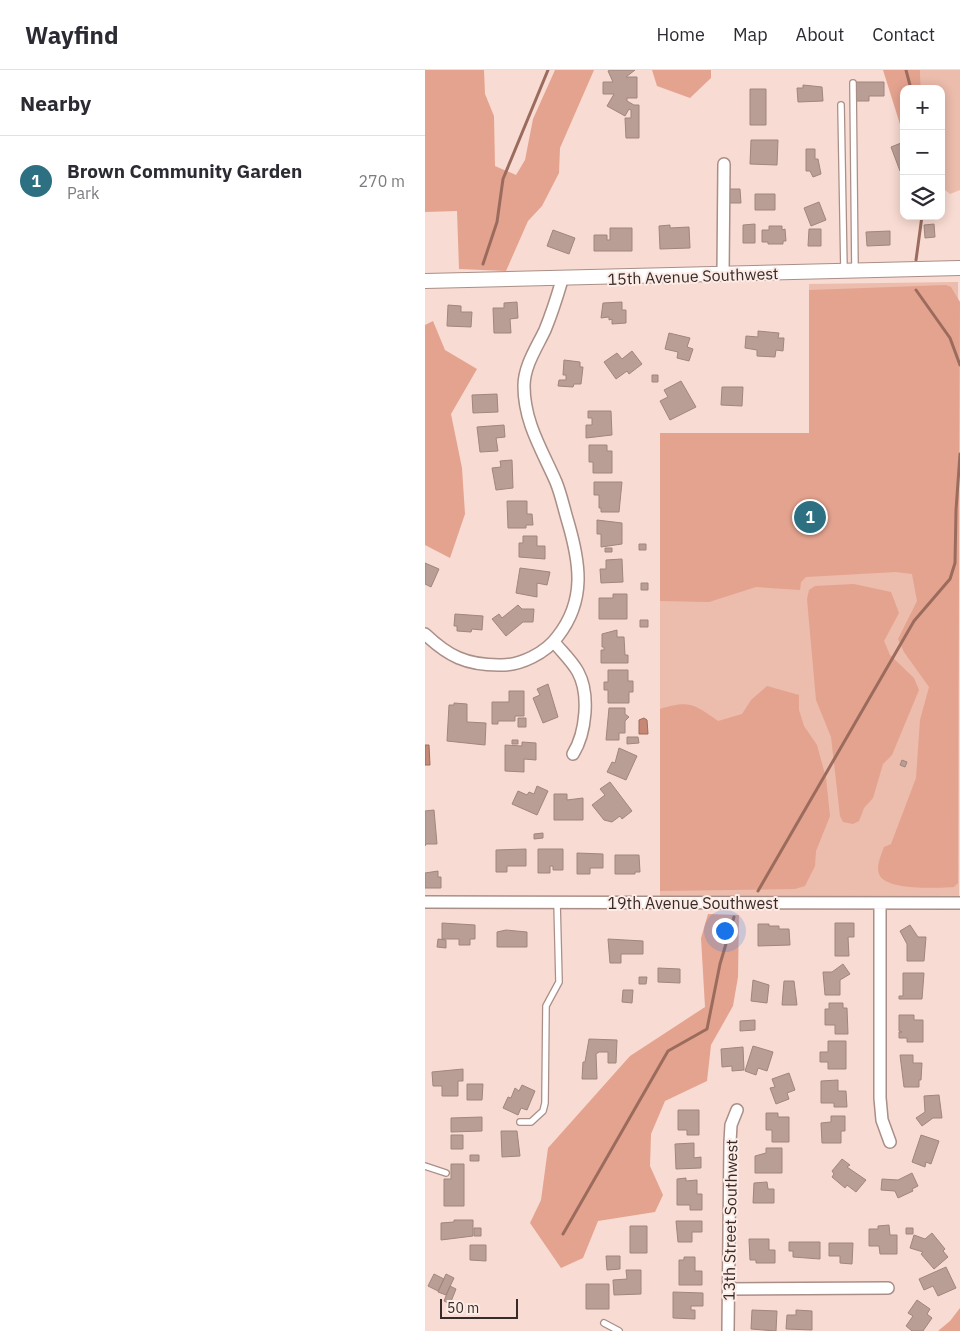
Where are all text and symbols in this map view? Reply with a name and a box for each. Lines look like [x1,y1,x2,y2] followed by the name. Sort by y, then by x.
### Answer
[25,19,118,51] text: Wayfind
[657,23,705,46] text: Home
[733,23,768,46] text: Map
[796,23,844,46] text: About
[872,23,935,46] text: Contact
[900,85,945,220] map controls
[900,85,945,130] button: +
[20,89,91,117] text: Nearby
[900,130,945,175] button: −
[67,159,302,183] text: Brown Community Garden
[31,171,41,191] text: 1
[358,171,405,191] text: 270 m
[900,175,945,220] button: layers
[67,183,99,203] text: Park
[607,263,779,289] street label: 15th Avenue Southwest
[794,498,826,536] pin: 1
[607,893,779,913] street label: 19th Avenue Southwest
[712,918,738,944] your location
[719,1139,741,1301] street label: 13th Street Southwest
[440,1296,517,1319] scale bar
[447,1299,479,1317] text: 50 m

